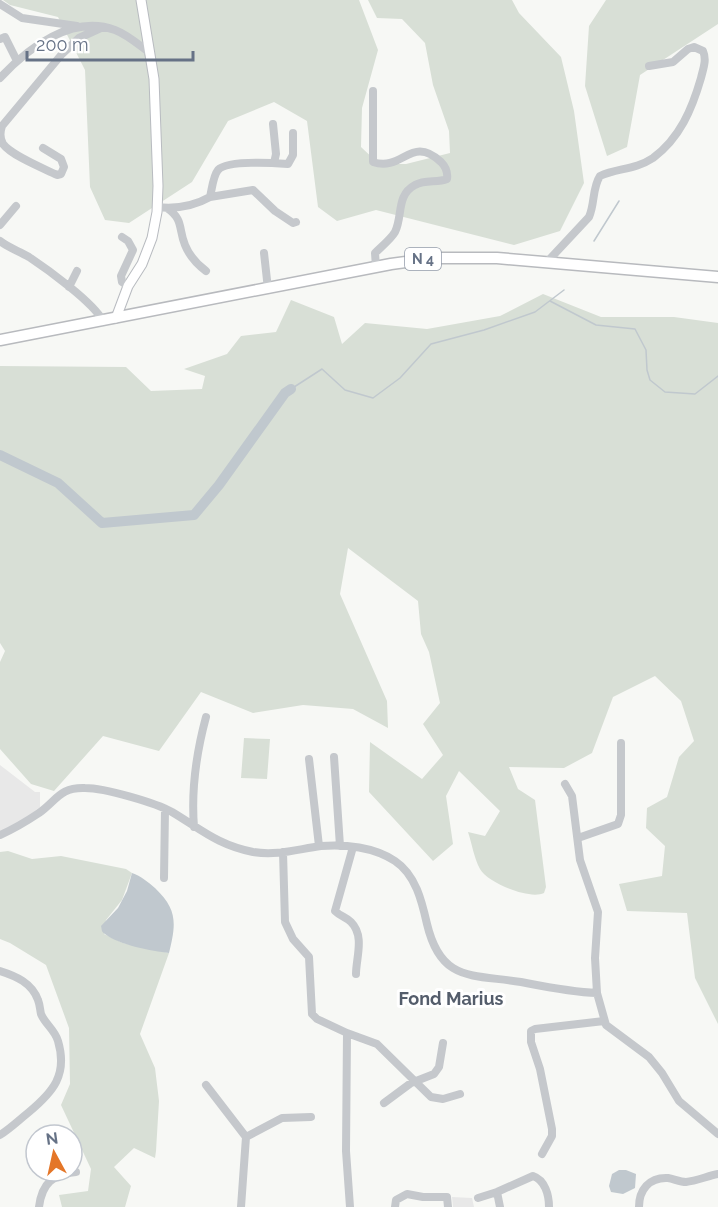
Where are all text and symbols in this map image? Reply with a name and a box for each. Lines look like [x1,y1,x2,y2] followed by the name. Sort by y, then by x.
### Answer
[27,24,194,62] scale bar
[36,34,89,55] text: 200 m
[405,248,441,270] road number: N 4
[399,988,504,1009] district label: Fond Marius
[24,1123,84,1183] north arrow
[45,1128,59,1149] text: N

